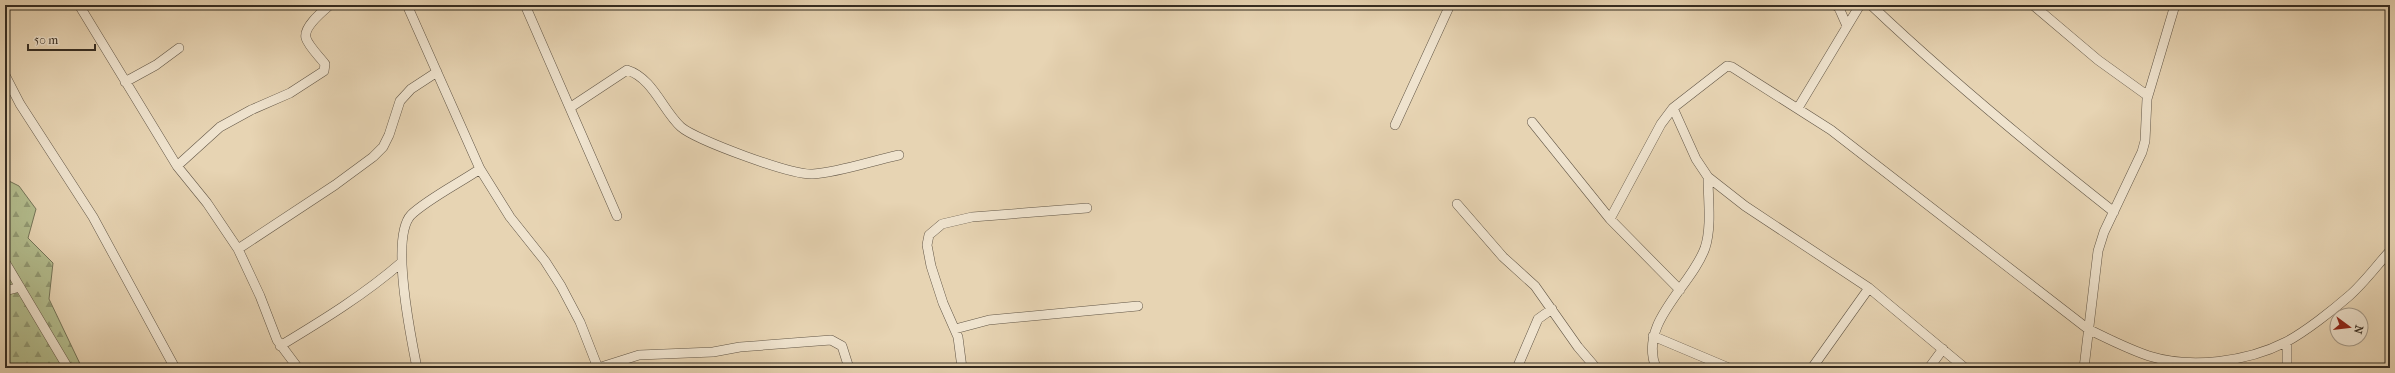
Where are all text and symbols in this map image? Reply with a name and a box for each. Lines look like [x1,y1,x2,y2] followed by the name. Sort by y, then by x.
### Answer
[28,26,95,52] scale bar
[34,33,58,47] text: 50 m
[2329,307,2369,347] north arrow
[2351,324,2366,336] text: N

